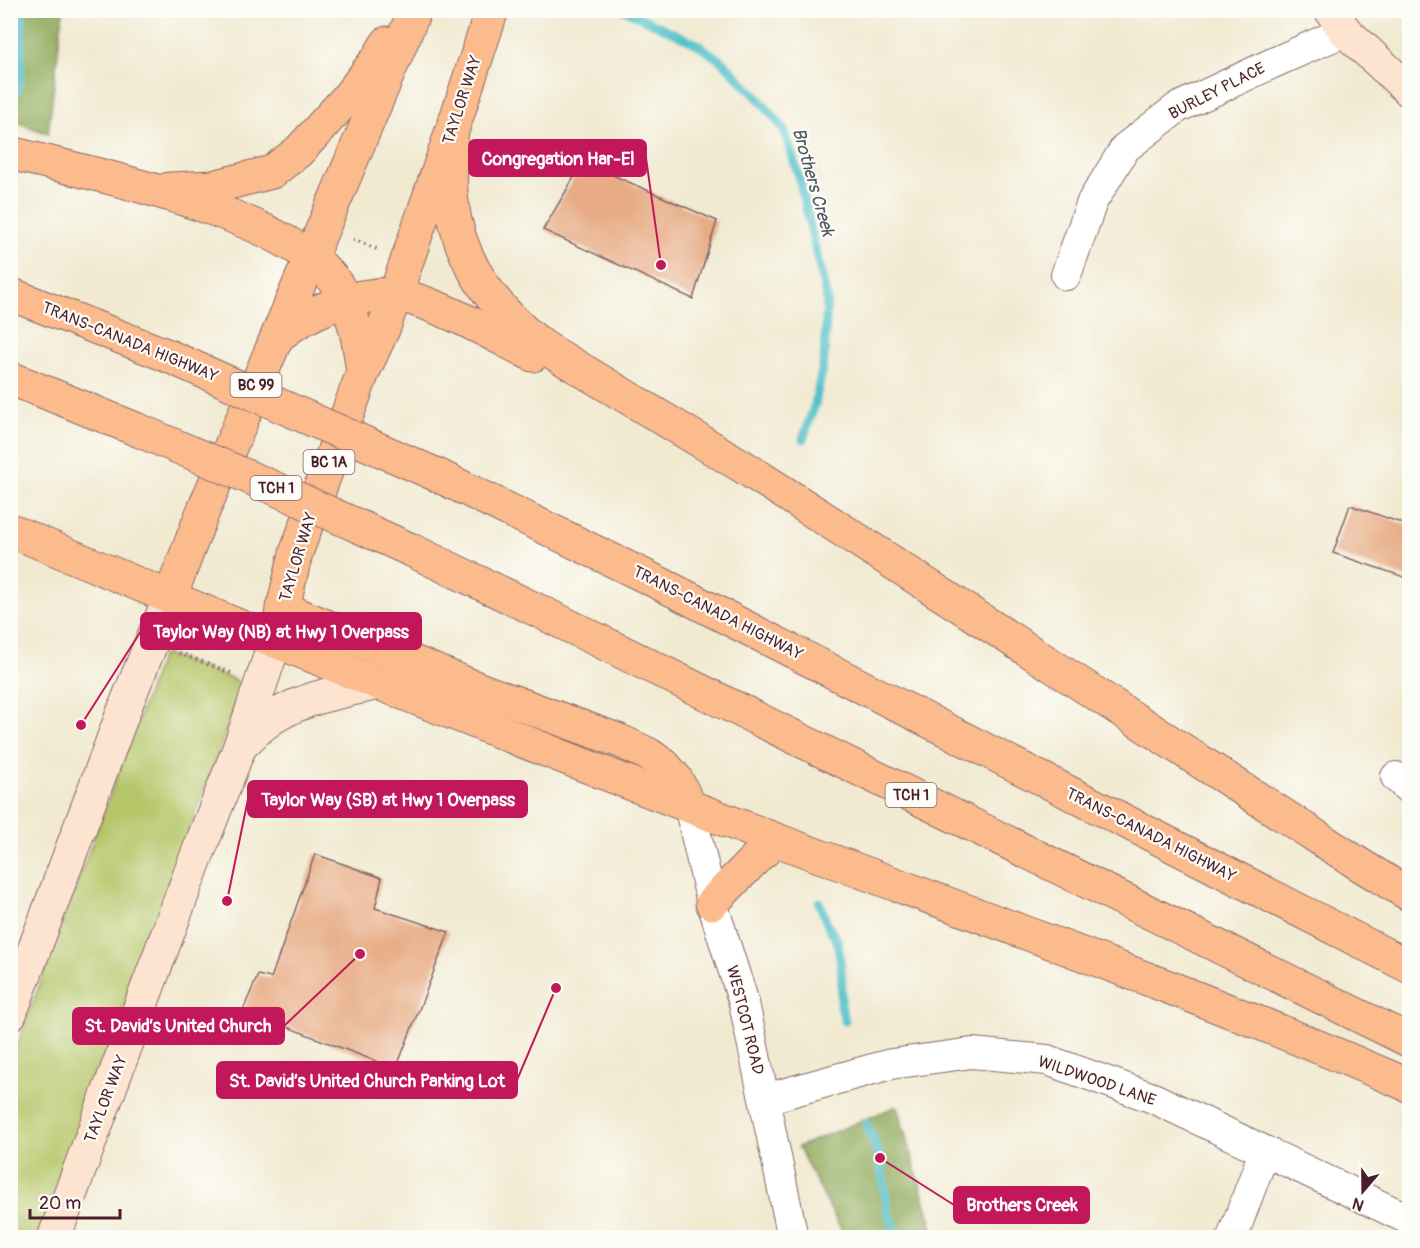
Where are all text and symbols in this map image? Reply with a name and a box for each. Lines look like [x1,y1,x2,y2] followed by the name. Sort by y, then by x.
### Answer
[438,53,486,147] street label: TAYLOR WAY
[1165,58,1269,124] street label: BURLEY PLACE
[787,125,840,240] water label: Brothers Creek
[469,140,646,176] callout: Congregation Har-El
[481,148,635,171] text: Congregation Har-El
[39,297,221,387] street label: TRANS-CANADA HIGHWAY
[230,373,282,397] road number: BC 99
[304,450,354,474] road number: BC 1A
[250,476,302,500] road number: TCH 1
[275,510,321,604] street label: TAYLOR WAY
[630,561,806,665] street label: TRANS-CANADA HIGHWAY
[141,613,421,649] callout: Taylor Way (NB) at Hwy 1 Overpass
[152,621,410,644] text: Taylor Way (NB) at Hwy 1 Overpass
[248,781,527,817] callout: Taylor Way (SB) at Hwy 1 Overpass
[886,783,936,807] road number: TCH 1
[1063,783,1239,887] street label: TRANS-CANADA HIGHWAY
[260,789,516,812] text: Taylor Way (SB) at Hwy 1 Overpass
[722,963,768,1077] street label: WESTCOT ROAD
[73,1008,284,1044] callout: St. David’s United Church
[84,1015,272,1038] text: St. David’s United Church
[1035,1051,1159,1111] street label: WILDWOOD LANE
[80,1052,132,1146] street label: TAYLOR WAY
[217,1062,517,1098] callout: St. David’s United Church Parking Lot
[229,1070,506,1093] text: St. David’s United Church Parking Lot
[1333,1161,1393,1221] north arrow
[30,1182,120,1220] scale bar
[954,1187,1089,1223] callout: Brothers Creek
[39,1192,81,1215] text: 20 m
[1350,1193,1367,1215] text: N
[966,1194,1078,1217] text: Brothers Creek

